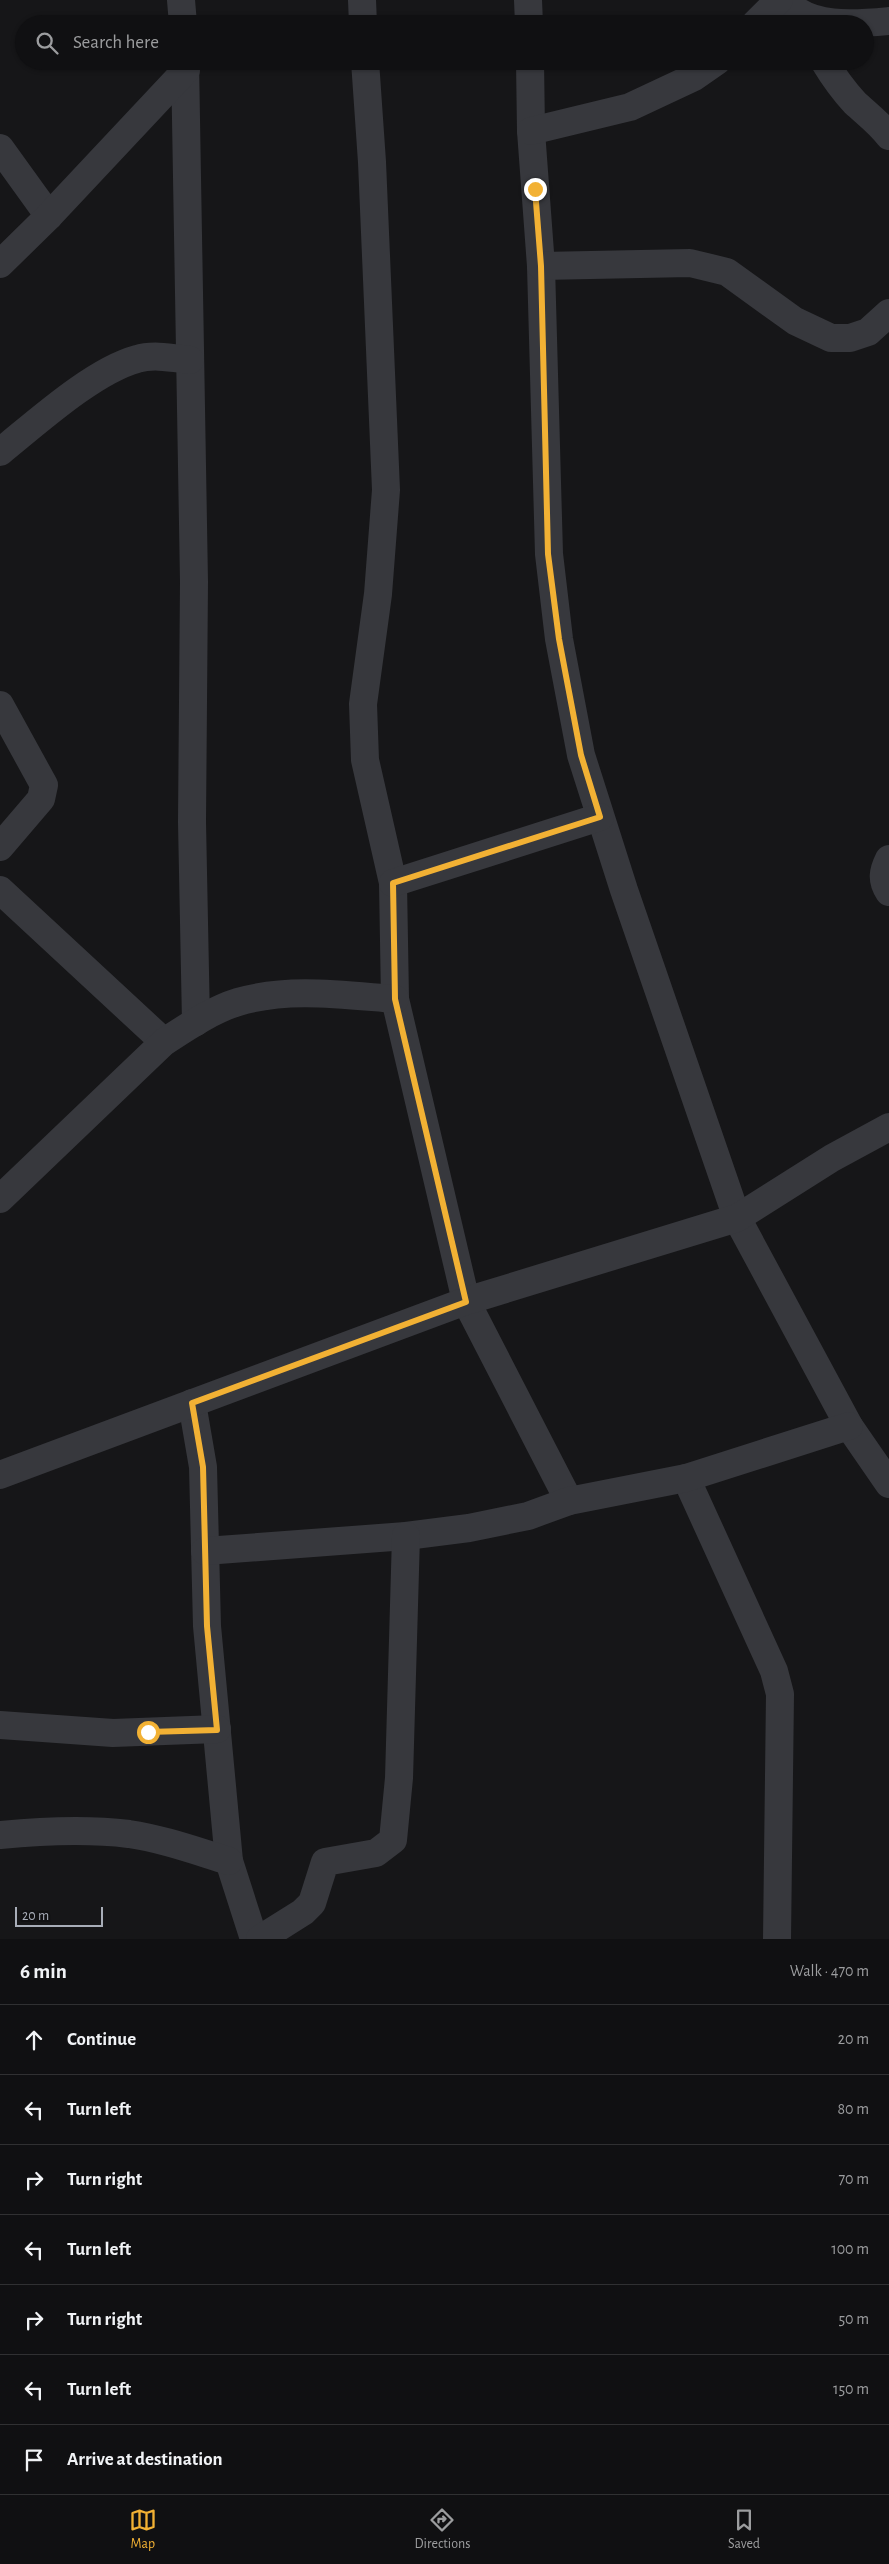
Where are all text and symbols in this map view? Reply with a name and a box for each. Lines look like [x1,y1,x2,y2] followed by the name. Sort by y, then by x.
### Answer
[15,15,874,70] search box
[33,29,61,57] icon: search
[73,33,159,52] text: Search here
[524,178,547,201] route end
[137,1721,160,1744] route start
[15,1904,102,1927] scale bar
[22,1909,49,1923] text: 20 m
[20,1961,67,1982] text: 6 min
[790,1963,869,1979] text: Walk · 470 m
[20,2026,48,2054] icon: ahead
[67,2030,136,2049] text: Continue
[838,2031,869,2047] text: 20 m
[20,2096,48,2124] icon: left
[67,2100,131,2119] text: Turn left
[838,2101,869,2117] text: 80 m
[20,2166,48,2194] icon: right
[67,2170,142,2189] text: Turn right
[838,2171,869,2187] text: 70 m
[20,2236,48,2264] icon: left
[67,2240,131,2259] text: Turn left
[831,2241,869,2257] text: 100 m
[20,2306,48,2334] icon: right
[67,2310,142,2329] text: Turn right
[838,2311,869,2327] text: 50 m
[20,2376,48,2404] icon: left
[67,2380,131,2399] text: Turn left
[833,2381,869,2397] text: 150 m
[20,2446,48,2474] icon: arrive
[67,2450,223,2469] text: Arrive at destination
[129,2506,157,2553] tab: Map
[415,2506,470,2553] tab: Directions
[728,2506,760,2553] tab: Saved

